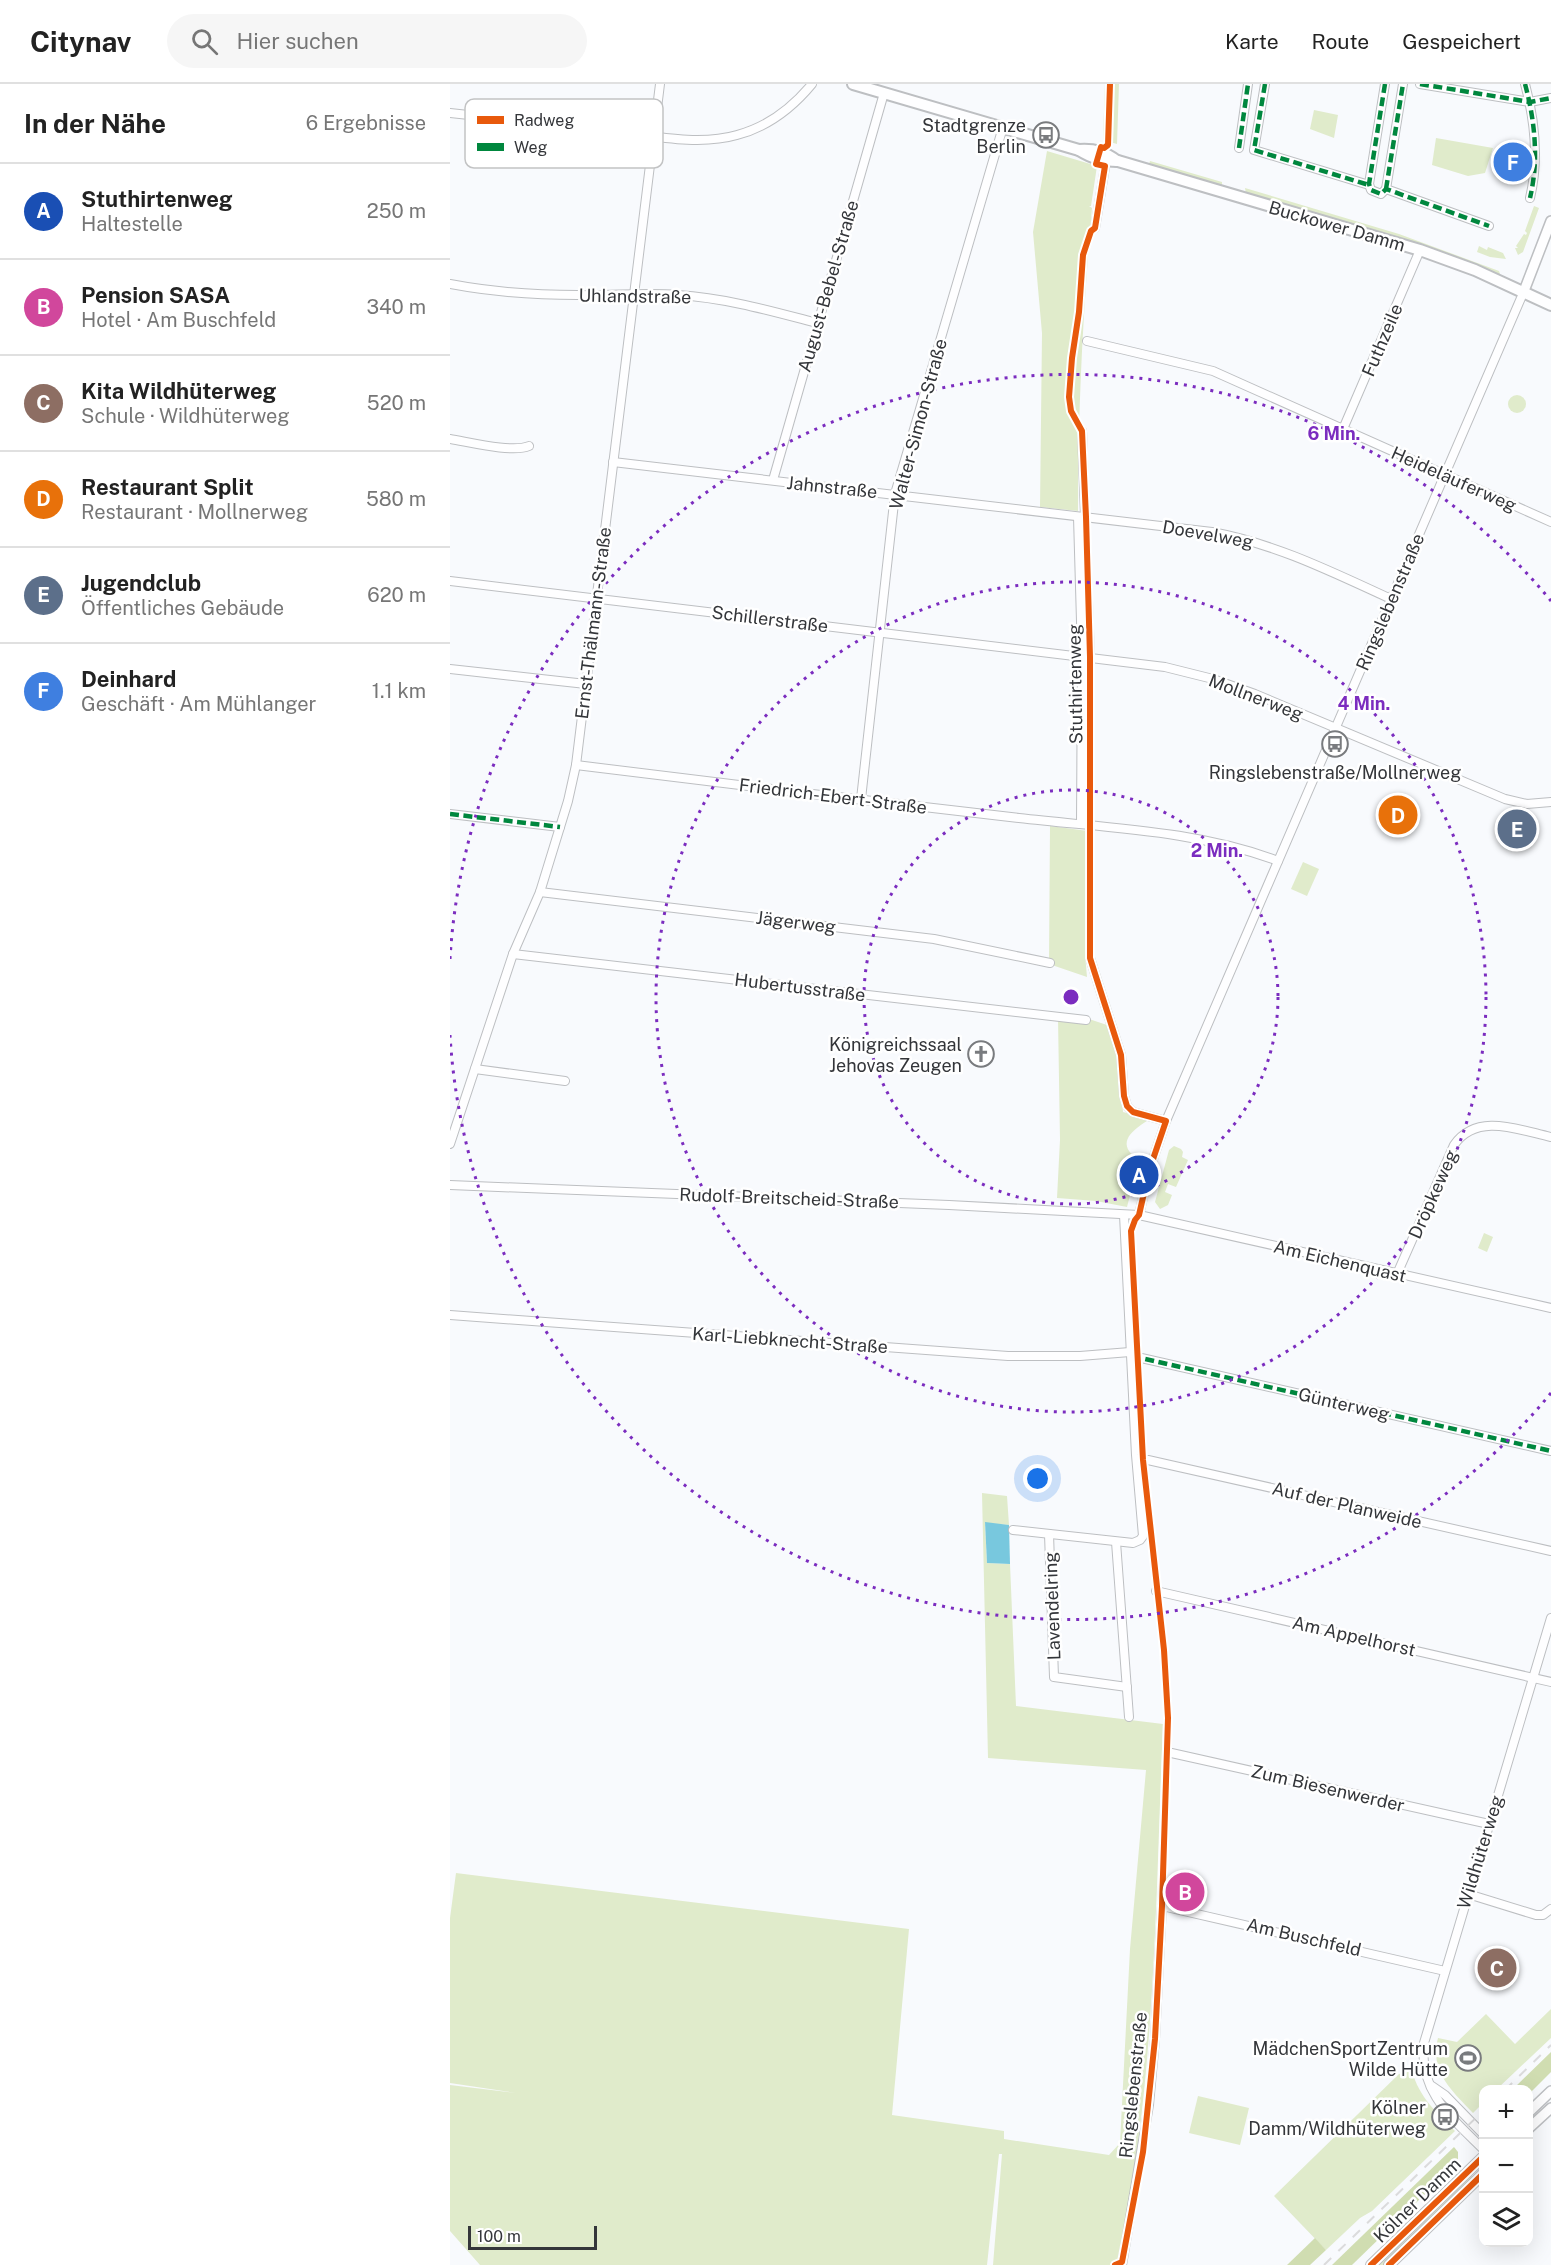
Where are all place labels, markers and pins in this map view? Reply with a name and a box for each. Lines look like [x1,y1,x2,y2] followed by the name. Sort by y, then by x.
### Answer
[922,115,1026,157] place label: Stadtgrenze Berlin
[1031,120,1061,150] bus stop icon: Stadtgrenze Berlin
[1494,140,1532,184] pin: F
[1320,729,1350,759] bus stop icon: Ringslebenstraße/Mollnerweg
[1209,762,1461,783] place label: Ringslebenstraße/Mollnerweg
[1378,792,1418,838] pin: D
[1498,806,1536,852] pin: E
[1061,987,1081,1007] centre of rings
[829,1034,962,1076] place label: Königreichssaal Jehovas Zeugen
[966,1039,996,1069] church icon: Königreichssaal Jehovas Zeugen
[1120,1152,1158,1198] pin: A
[1166,1870,1204,1914] pin: B
[1478,1946,1516,1990] pin: C
[1252,2038,1448,2080] place label: MädchenSportZentrum Wilde Hütte
[1453,2043,1483,2073] sports icon: MädchenSportZentrum Wilde Hütte
[1248,2097,1426,2139] place label: Kölner Damm/Wildhüterweg
[1430,2102,1460,2132] bus stop icon: Kölner Damm/Wildhüterweg

